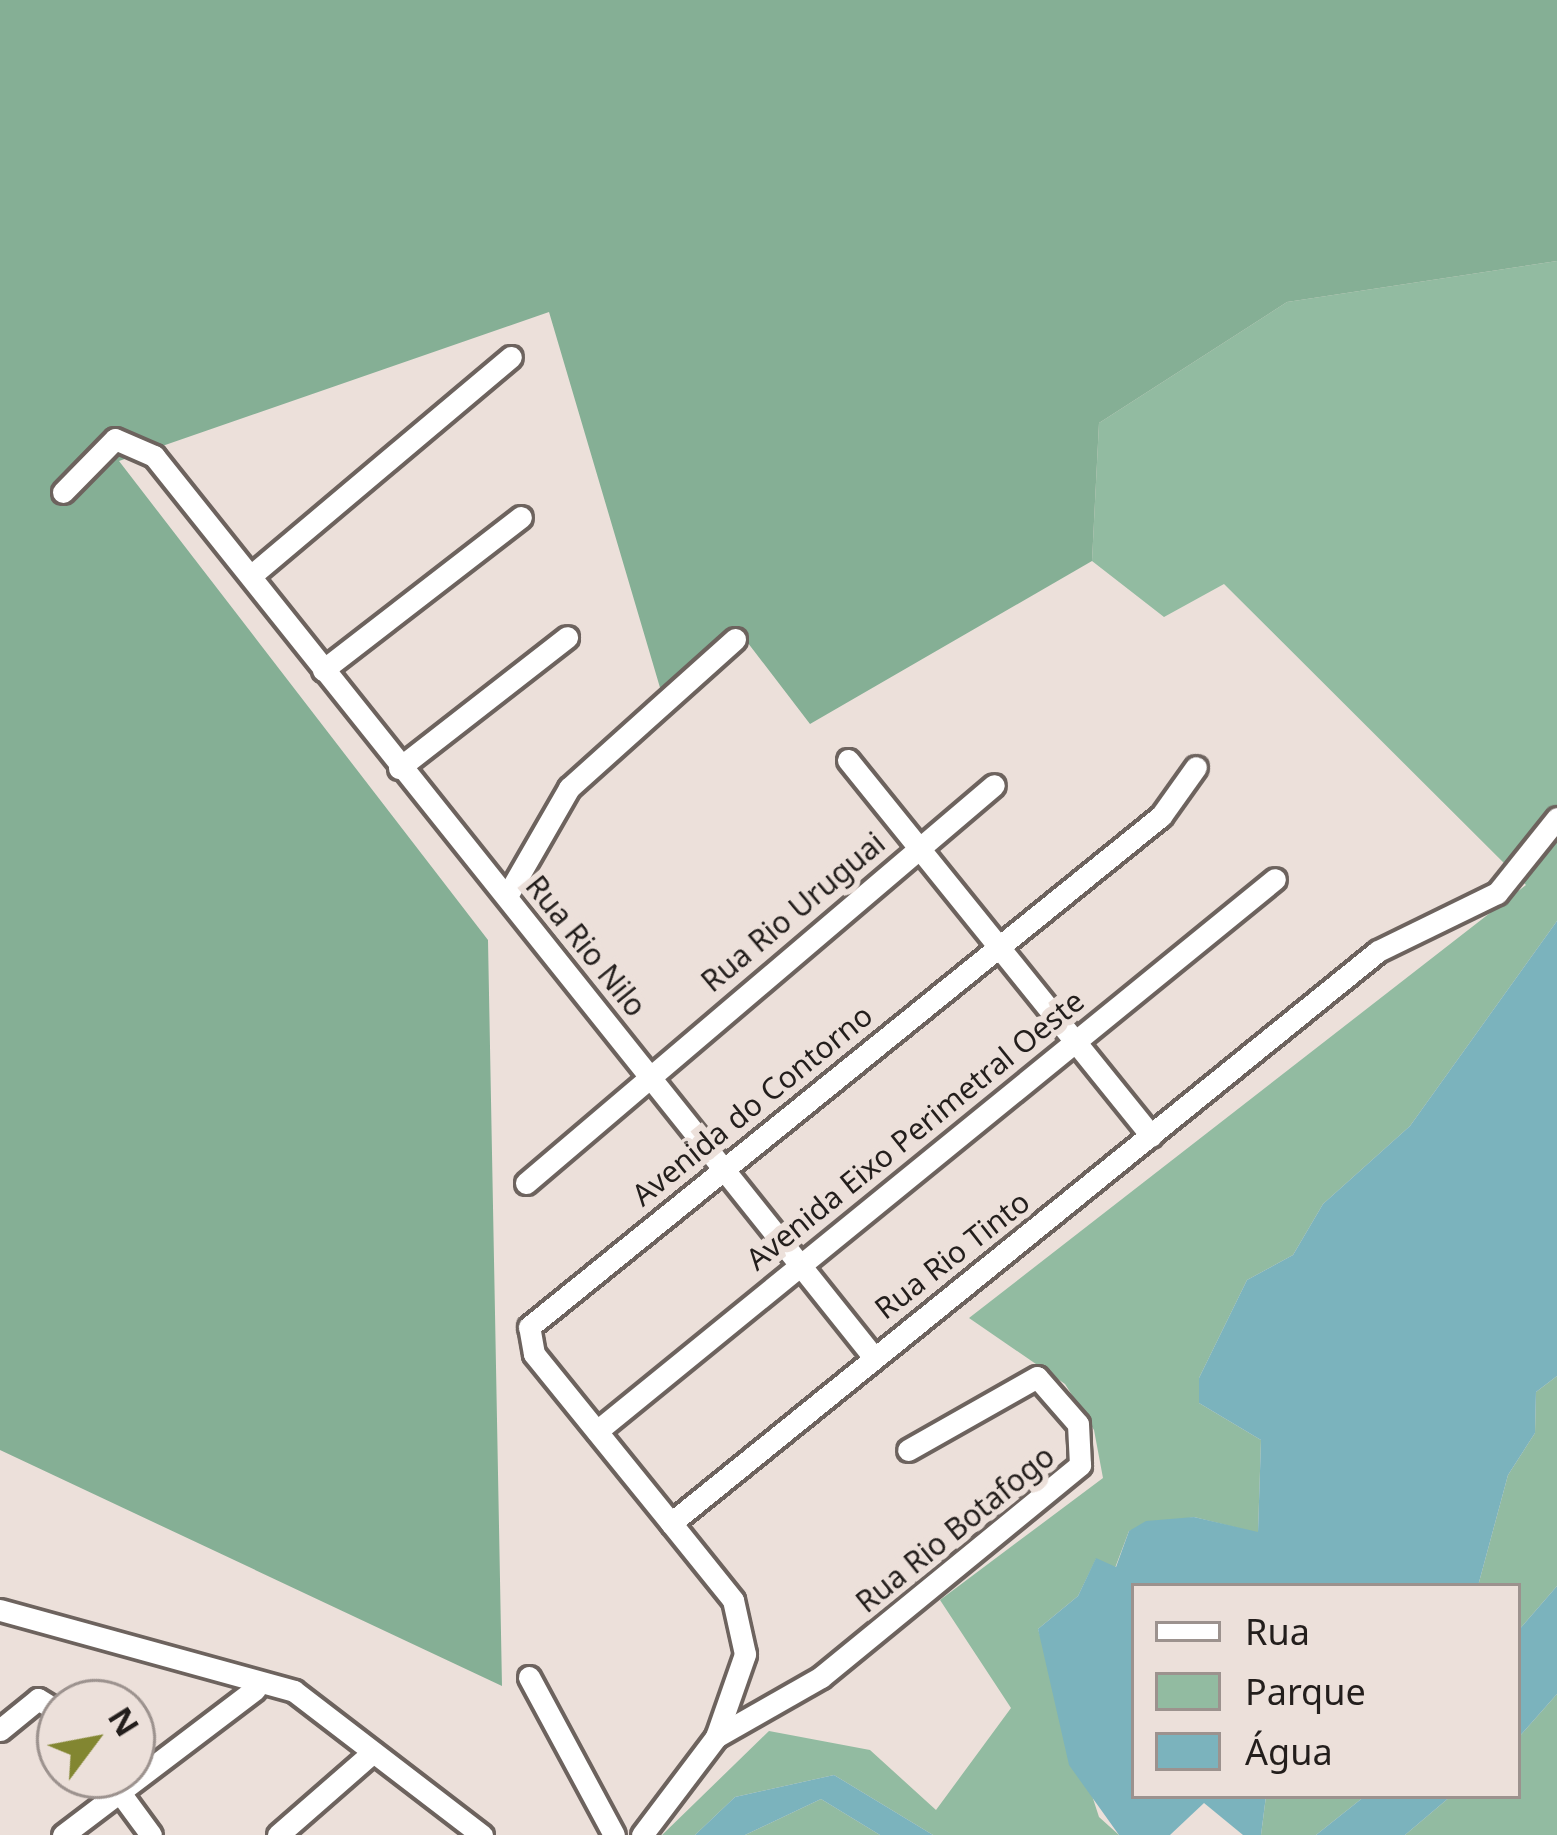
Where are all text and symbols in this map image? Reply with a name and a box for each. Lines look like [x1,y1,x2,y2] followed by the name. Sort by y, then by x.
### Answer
[694,825,892,999] street label: Rua Rio Uruguai
[518,868,654,1024] street label: Rua Rio Nilo
[739,983,1091,1277] street label: Avenida Eixo Perimetral Oeste
[625,997,879,1213] street label: Avenida do Contorno
[868,1184,1036,1326] street label: Rua Rio Tinto
[849,1438,1061,1620] street label: Rua Rio Botafogo
[1131,1583,1521,1799] legend
[1245,1607,1310,1656] text: Rua
[1245,1667,1366,1716] text: Parque
[36,1679,156,1799] north arrow
[98,1698,151,1745] text: N
[1245,1727,1333,1776] text: Água

